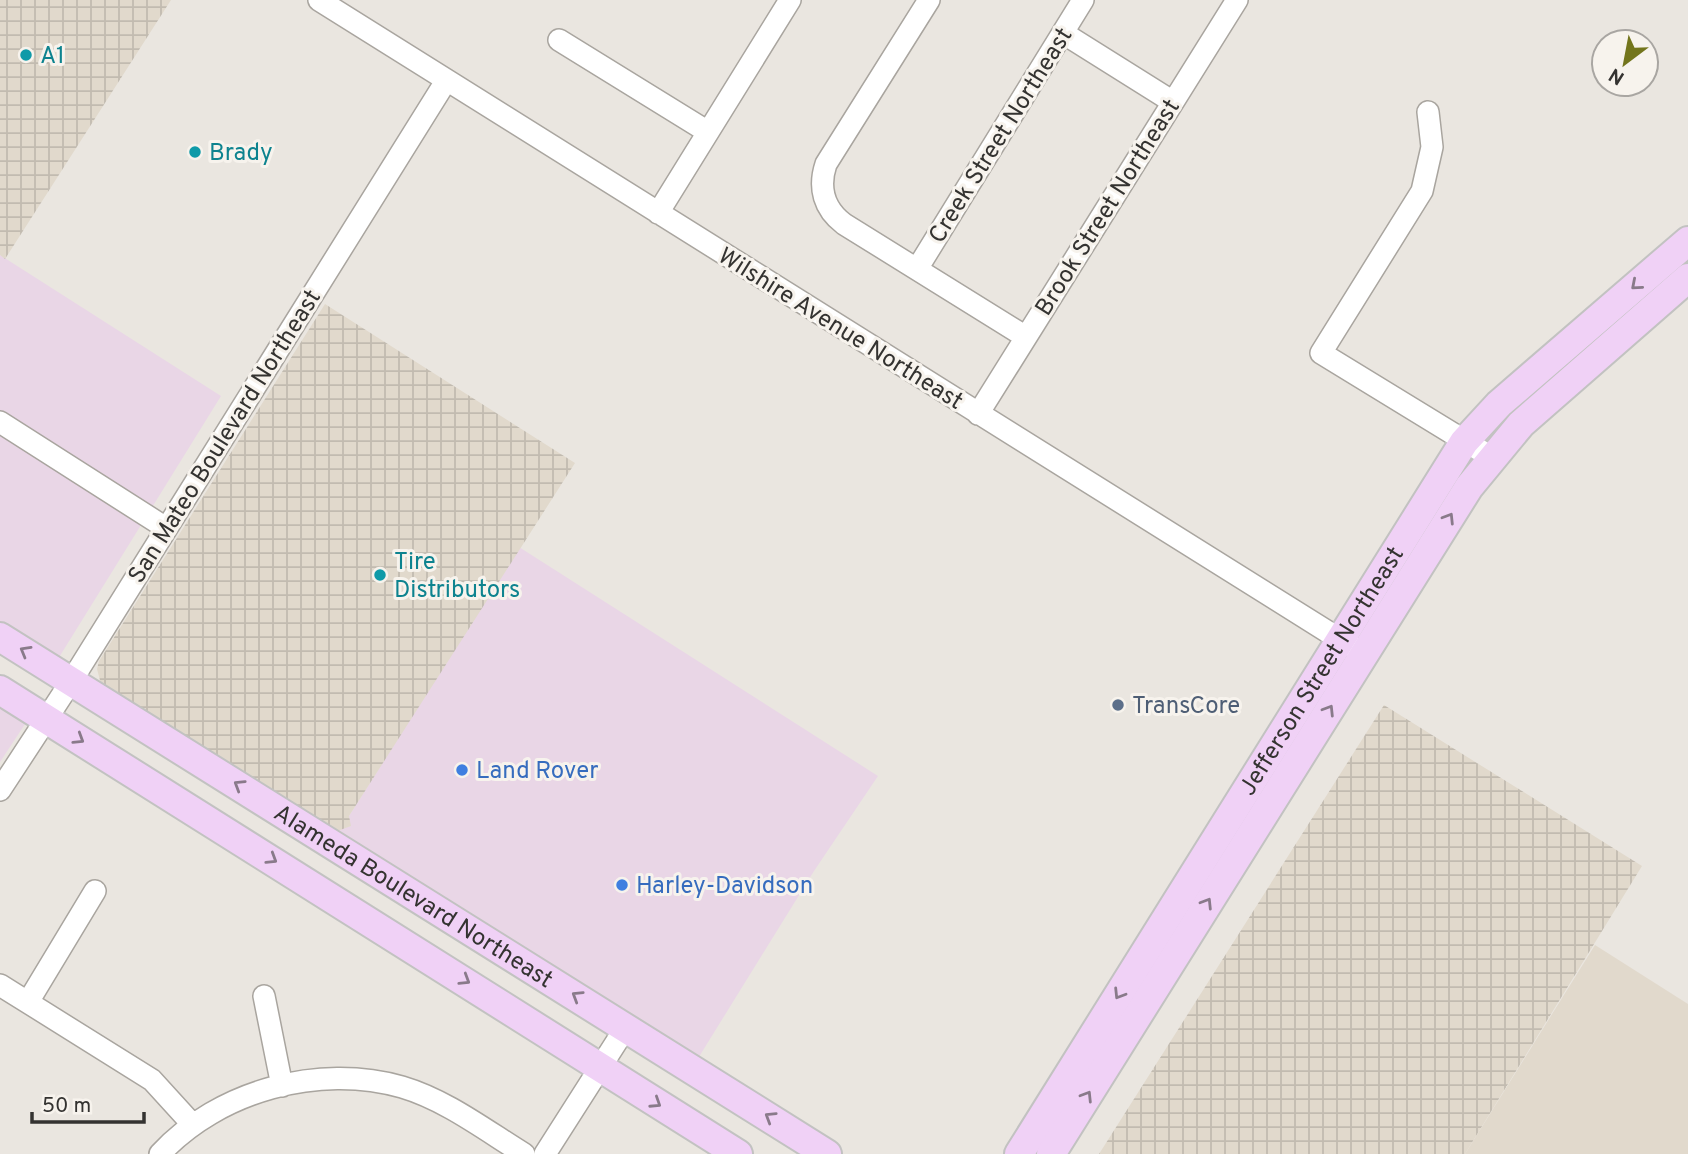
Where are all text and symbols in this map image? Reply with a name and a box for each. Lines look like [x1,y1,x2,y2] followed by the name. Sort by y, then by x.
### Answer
[923,23,1080,249] street label: Creek Street Northeast
[1590,28,1660,98] north arrow
[40,42,65,72] place label: A1
[18,47,34,63] marker: A1
[1605,62,1629,90] text: N
[1030,94,1188,322] street label: Brook Street Northeast
[209,139,273,169] place label: Brady
[187,144,203,160] marker: Brady
[712,242,968,418] street label: Wilshire Avenue Northeast
[1632,277,1645,289] one-way arrow
[123,285,329,589] street label: San Mateo Boulevard Northeast
[1441,512,1454,525] one-way arrow
[1234,542,1412,802] street label: Jefferson Street Northeast
[394,548,520,606] place label: Tire Distributors
[372,567,388,583] marker: Tire Distributors
[20,646,33,659] one-way arrow
[1132,692,1240,722] place label: TransCore
[1110,697,1126,713] marker: TransCore
[1320,705,1333,718] one-way arrow
[71,731,84,744] one-way arrow
[476,757,599,787] place label: Land Rover
[454,762,470,778] marker: Land Rover
[233,780,246,793] one-way arrow
[268,799,558,996] street label: Alameda Boulevard Northeast
[264,851,277,864] one-way arrow
[636,872,813,902] place label: Harley-Davidson
[614,877,630,893] marker: Harley-Davidson
[1199,897,1212,910] one-way arrow
[457,971,470,984] one-way arrow
[1114,986,1127,999] one-way arrow
[572,992,585,1005] one-way arrow
[32,1080,144,1124] scale bar
[1078,1091,1091,1104] one-way arrow
[42,1093,91,1120] text: 50 m
[649,1094,662,1107] one-way arrow
[764,1113,777,1126] one-way arrow

